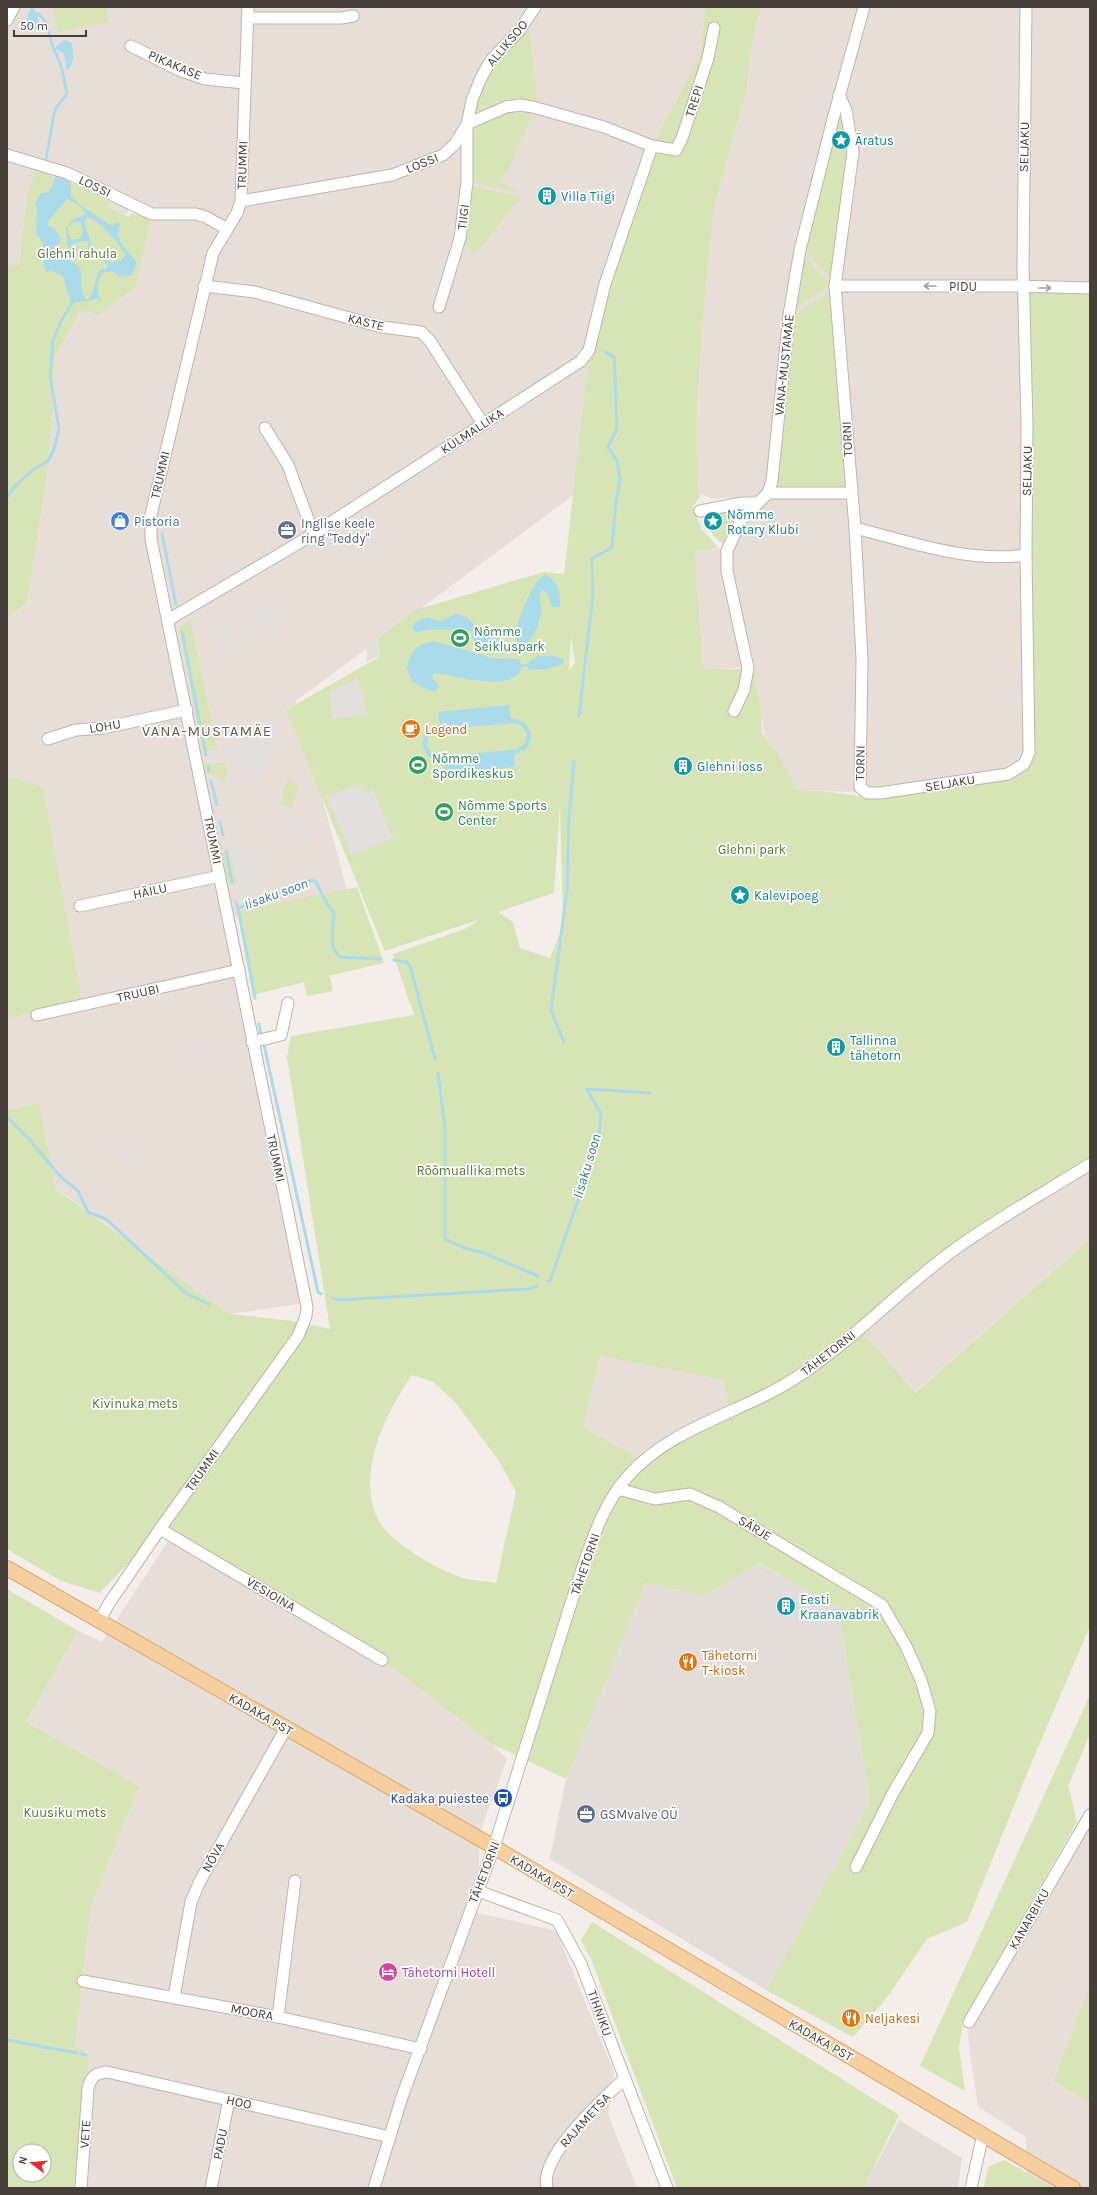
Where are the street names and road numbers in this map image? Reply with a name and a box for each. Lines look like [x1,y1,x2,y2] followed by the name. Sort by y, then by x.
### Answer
[483,17,531,69] street label: ALLIKSOO
[146,47,204,83] street label: PIKAKASE
[682,83,706,119] street label: TREPI
[1016,122,1032,172] street label: SELJAKU
[234,140,250,190] street label: TRUMMI
[404,150,440,176] street label: LOSSI
[77,172,113,200] street label: LOSSI
[454,203,472,231] street label: TIIGI
[949,279,977,294] street label: PIDU
[346,310,386,334] street label: KASTE
[770,313,797,416] street label: VANA-MUSTAMÄE
[437,404,507,457] street label: KÜLMALLIKA
[839,421,855,457] street label: TORNI
[1019,446,1035,496] street label: SELJAKU
[147,450,173,500] street label: TRUMMI
[88,716,122,736] street label: LOHU
[852,745,868,781] street label: TORNI
[924,772,976,794] street label: SELJAKU
[201,815,225,865] street label: TRUMMI
[131,879,168,902] street label: HÄILU
[115,981,161,1005] street label: TRUUBI
[264,1133,288,1183] street label: TRUMMI
[797,1326,858,1379] street label: TÄHETORNI
[182,1446,222,1494] street label: TRUMMI
[736,1511,775,1544] street label: SÄRJE
[566,1531,603,1597] street label: TÄHETORNI
[244,1574,299,1615] street label: VESIOINA
[226,1690,296,1739] street label: KADAKA PST
[199,1839,228,1874] street label: NÕVA
[464,1839,503,1905] street label: TÄHETORNI
[508,1851,577,1901] street label: KADAKA PST
[1006,1886,1052,1952] street label: KANARBIKU
[585,1988,615,2038] street label: TIHNIKU
[229,2001,275,2024] street label: MOORA
[786,2016,856,2065] street label: KADAKA PST
[557,2089,614,2150] street label: RAJAMETSA
[225,2092,253,2112] street label: HOO
[77,2119,93,2149] street label: VETE
[210,2127,230,2161] street label: PADU

